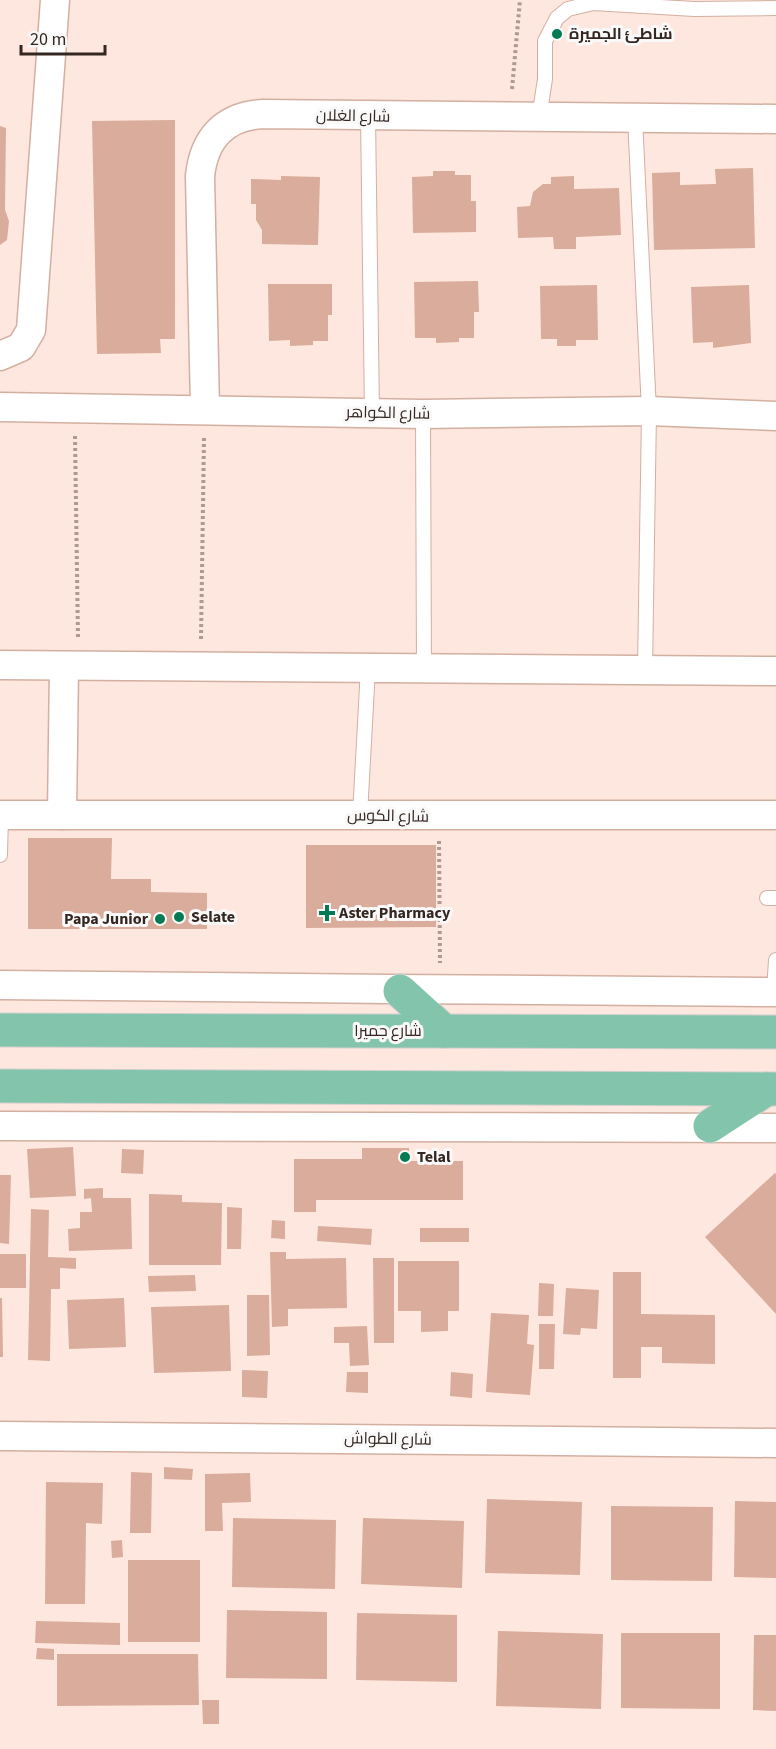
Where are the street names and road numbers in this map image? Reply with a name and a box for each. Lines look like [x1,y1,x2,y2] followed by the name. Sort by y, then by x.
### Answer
[316,104,390,128] street label: شارع الغلان
[345,401,430,425] street label: شارع الكواهر
[347,804,429,828] street label: شارع الكوس
[354,1020,422,1042] street label: شارع جميرا
[344,1427,432,1451] street label: شارع الطواش

